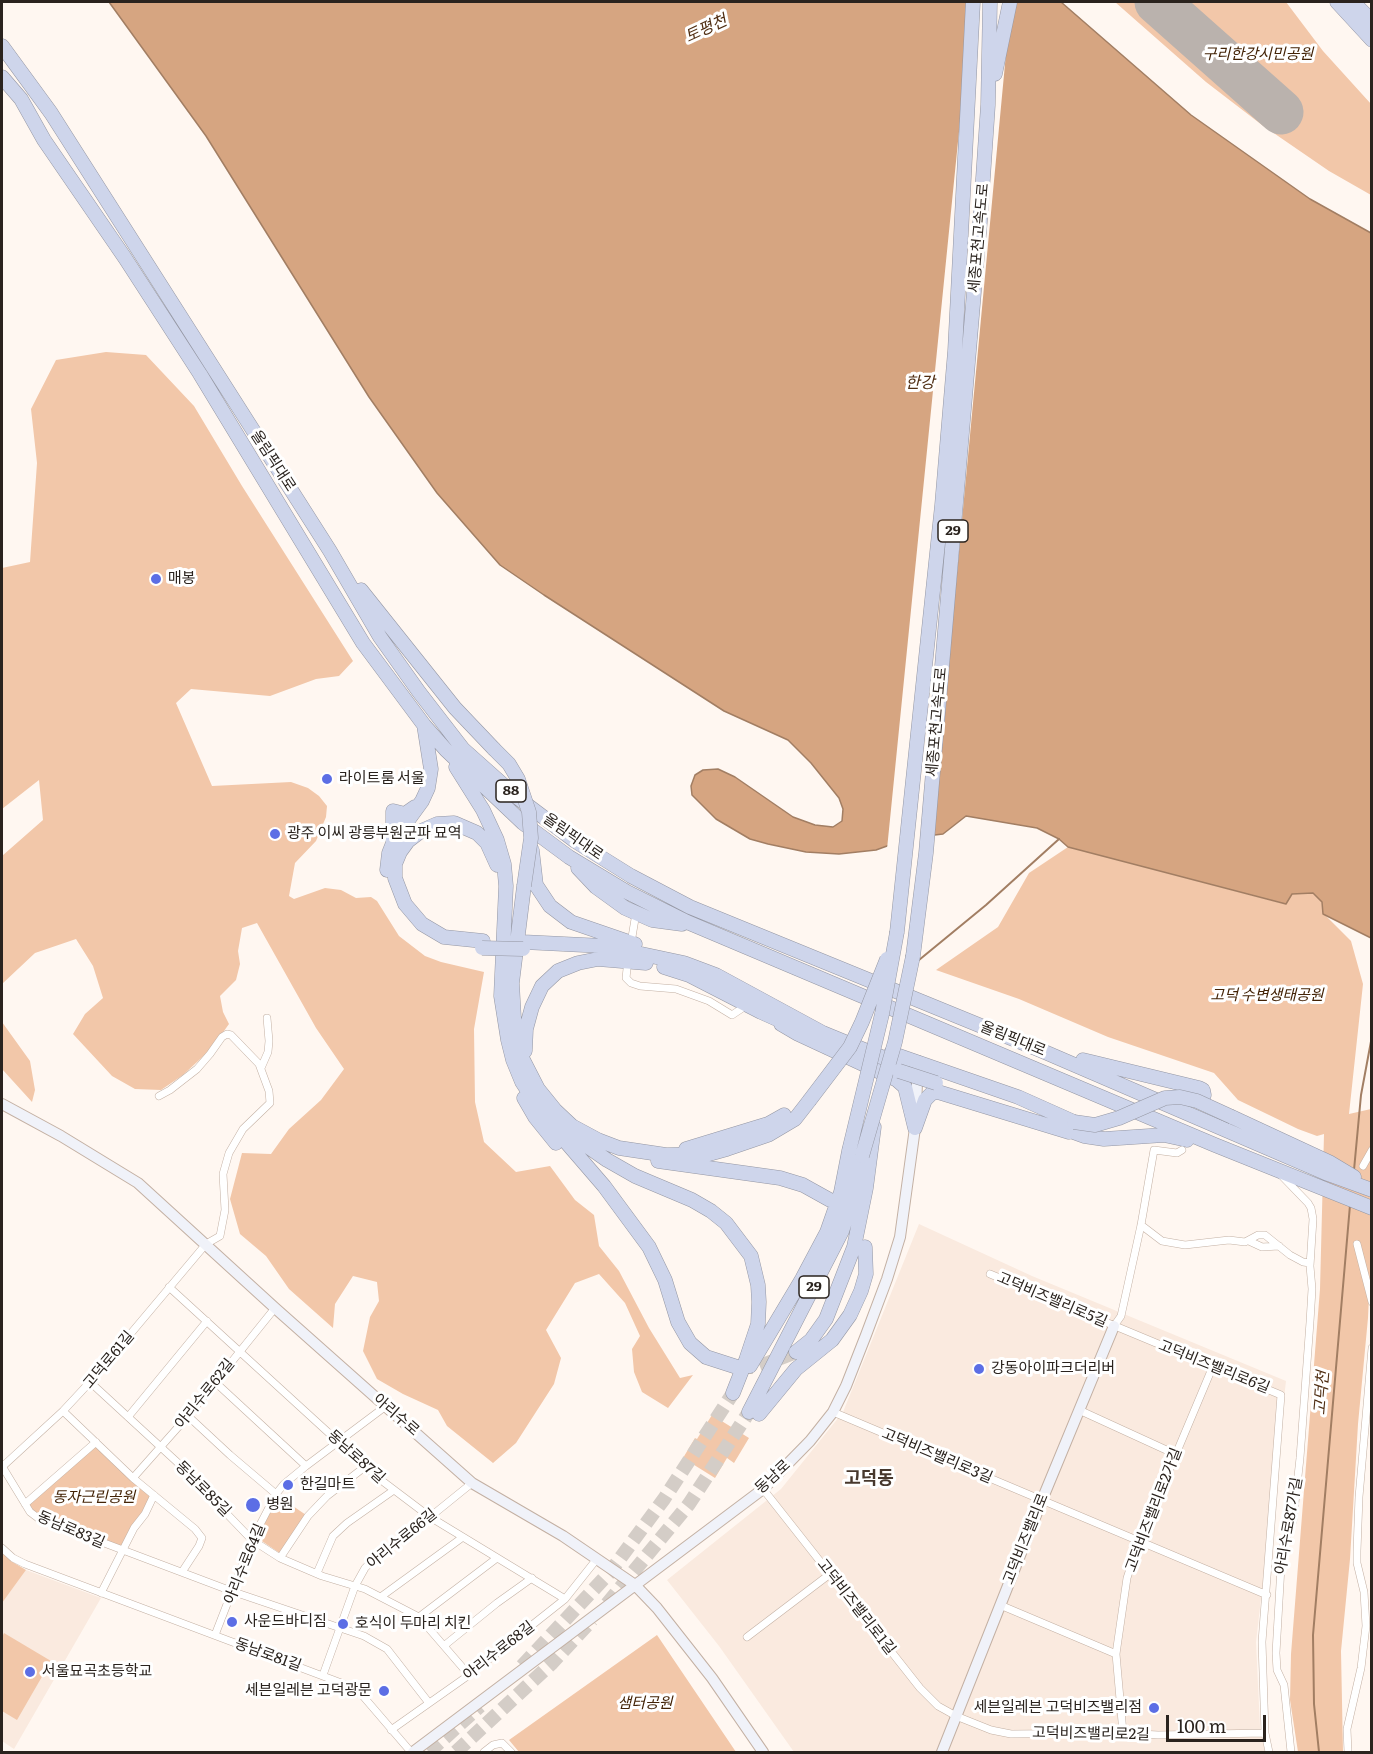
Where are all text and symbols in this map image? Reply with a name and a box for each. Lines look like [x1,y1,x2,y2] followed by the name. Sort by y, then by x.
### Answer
[682,11,730,47] water label: 토평천
[1203,46,1313,64] park label: 구리한강시민공원
[965,182,993,294] street label: 세종포천고속도로
[905,373,935,393] water label: 한강
[247,427,299,495] street label: 올림픽대로
[938,520,968,542] road number: 29
[168,570,196,588] place label: 매봉
[149,572,163,586] marker: 매봉
[923,666,951,778] street label: 세종포천고속도로
[339,770,425,788] place label: 라이트룸 서울
[320,772,334,786] marker: 라이트룸 서울
[496,780,526,802] road number: 88
[540,810,606,864] street label: 올림픽대로
[287,825,462,843] place label: 광주 이씨 광릉부원군파 묘역
[268,827,282,841] marker: 광주 이씨 광릉부원군파 묘역
[1210,987,1324,1005] park label: 고덕 수변생태공원
[978,1018,1048,1060] street label: 올림픽대로
[994,1269,1110,1331] street label: 고덕비즈밸리로5길
[799,1276,829,1298] road number: 29
[80,1328,138,1392] street label: 고덕로61길
[1156,1336,1272,1398] street label: 고덕비즈밸리로6길
[171,1355,239,1433] street label: 아리수로62길
[991,1360,1115,1378] place label: 강동아이파크더리버
[972,1362,986,1376] marker: 강동아이파크더리버
[1311,1370,1333,1416] water label: 고덕천
[369,1390,423,1440] street label: 아리수로
[879,1425,995,1487] street label: 고덕비즈밸리로3길
[324,1427,388,1487] street label: 동남로87길
[1122,1445,1186,1575] street label: 고덕비즈밸리로2가길
[752,1456,794,1498] street label: 동남로
[172,1458,234,1520] street label: 동남로85길
[844,1468,894,1490] district label: 고덕동
[300,1476,355,1494] place label: 한길마트
[1272,1476,1306,1576] street label: 아리수로87가길
[281,1478,295,1492] marker: 한길마트
[53,1489,135,1507] park label: 동자근린공원
[1000,1491,1052,1587] street label: 고덕비즈밸리로
[244,1496,262,1514] marker: 병원
[266,1496,294,1514] place label: 병원
[363,1505,441,1573] street label: 아리수로66길
[35,1508,107,1552] street label: 동남로83길
[221,1521,269,1607] street label: 아리수로64길
[813,1556,899,1658] street label: 고덕비즈밸리로1길
[244,1613,327,1631] place label: 사운드바디짐
[225,1615,239,1629] marker: 사운드바디짐
[355,1615,471,1633] place label: 호식이 두마리 치킨
[336,1617,350,1631] marker: 호식이 두마리 치킨
[460,1618,538,1684] street label: 아리수로68길
[232,1635,304,1675] street label: 동남로81길
[42,1663,152,1681] place label: 서울묘곡초등학교
[23,1665,37,1679] marker: 서울묘곡초등학교
[245,1682,372,1700] place label: 세븐일레븐 고덕광문
[377,1684,391,1698] marker: 세븐일레븐 고덕광문
[617,1695,673,1713] park label: 샘터공원
[973,1699,1142,1717] place label: 세븐일레븐 고덕비즈밸리점
[1147,1701,1161,1715] marker: 세븐일레븐 고덕비즈밸리점
[1169,1703,1270,1741] scale bar
[1177,1712,1226,1739] text: 100 m
[1032,1724,1150,1744] street label: 고덕비즈밸리로2길

